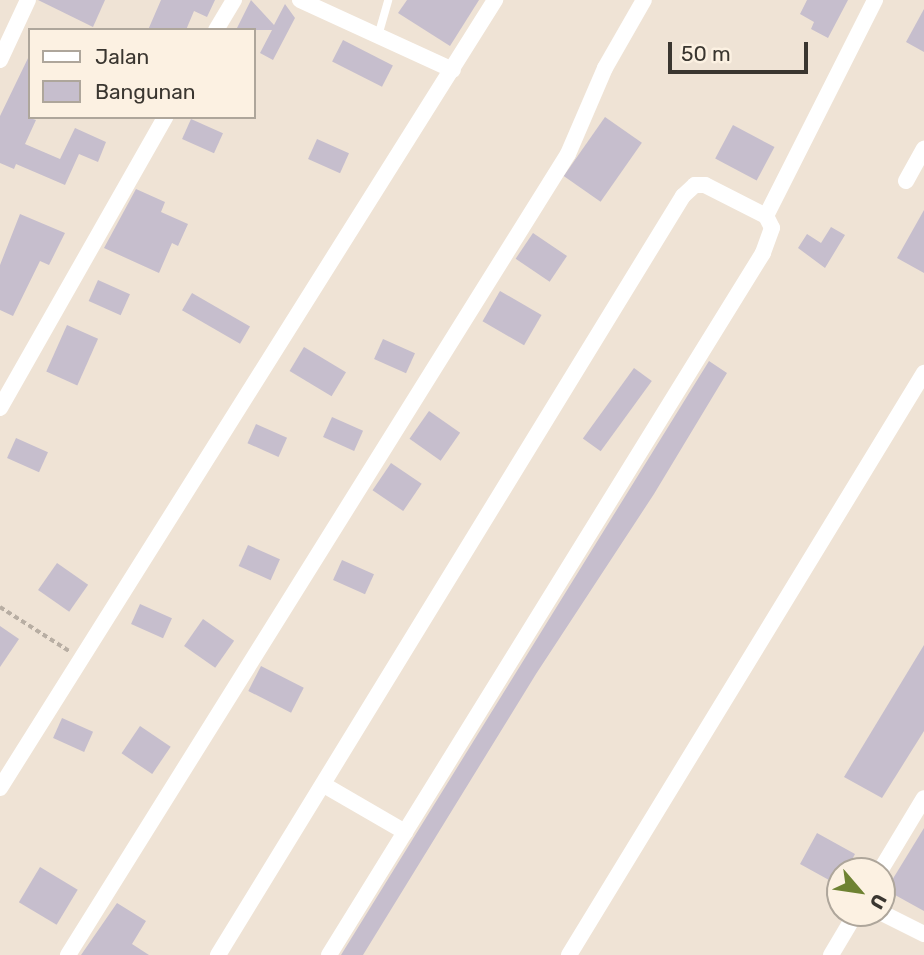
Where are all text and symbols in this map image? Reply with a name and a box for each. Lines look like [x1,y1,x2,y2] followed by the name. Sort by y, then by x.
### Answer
[28,28,256,119] legend
[672,28,812,72] scale bar
[681,41,731,66] text: 50 m
[95,44,149,69] text: Jalan
[95,79,196,104] text: Bangunan
[826,857,896,927] north arrow
[865,890,891,913] text: U

